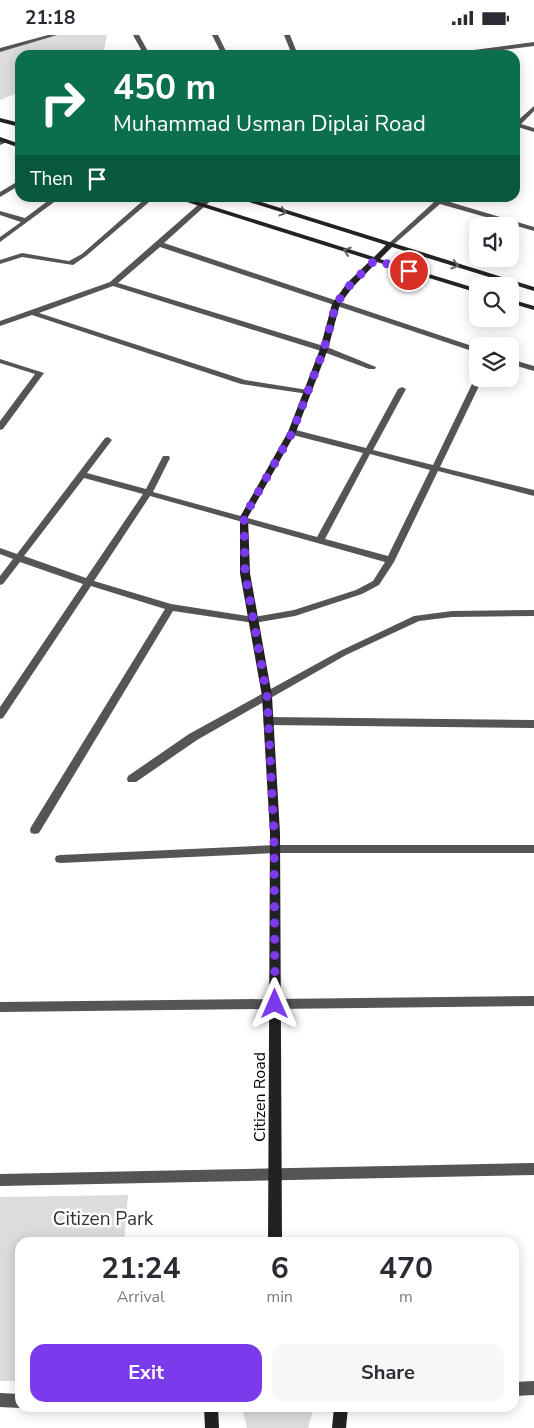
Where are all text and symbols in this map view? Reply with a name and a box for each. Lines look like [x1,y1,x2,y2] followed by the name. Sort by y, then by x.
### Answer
[25,5,75,31] text: 21:18
[113,64,216,111] text: 450 m
[30,70,95,135] icon: right
[113,109,426,139] text: Muhammad Usman Diplai Road
[83,165,111,193] icon: arrive
[30,166,73,192] text: Then
[278,206,286,216] one-way arrow
[469,217,519,387] map controls
[469,217,519,267] button: sound
[344,247,352,257] one-way arrow
[388,250,430,292] pin
[395,257,423,285] icon: arrive
[450,259,459,269] one-way arrow
[469,277,519,327] button: search
[469,337,519,387] button: layers
[248,977,300,1029] position arrow
[249,1052,271,1142] street label: Citizen Road
[53,1206,154,1232] park label: Citizen Park
[101,1248,180,1289] text: 21:24
[271,1248,289,1289] text: 6
[379,1248,433,1289] text: 470
[117,1286,165,1308] text: Arrival
[266,1286,293,1308] text: min
[399,1286,413,1308] text: m
[30,1344,262,1402] button: Exit
[272,1344,504,1402] button: Share

